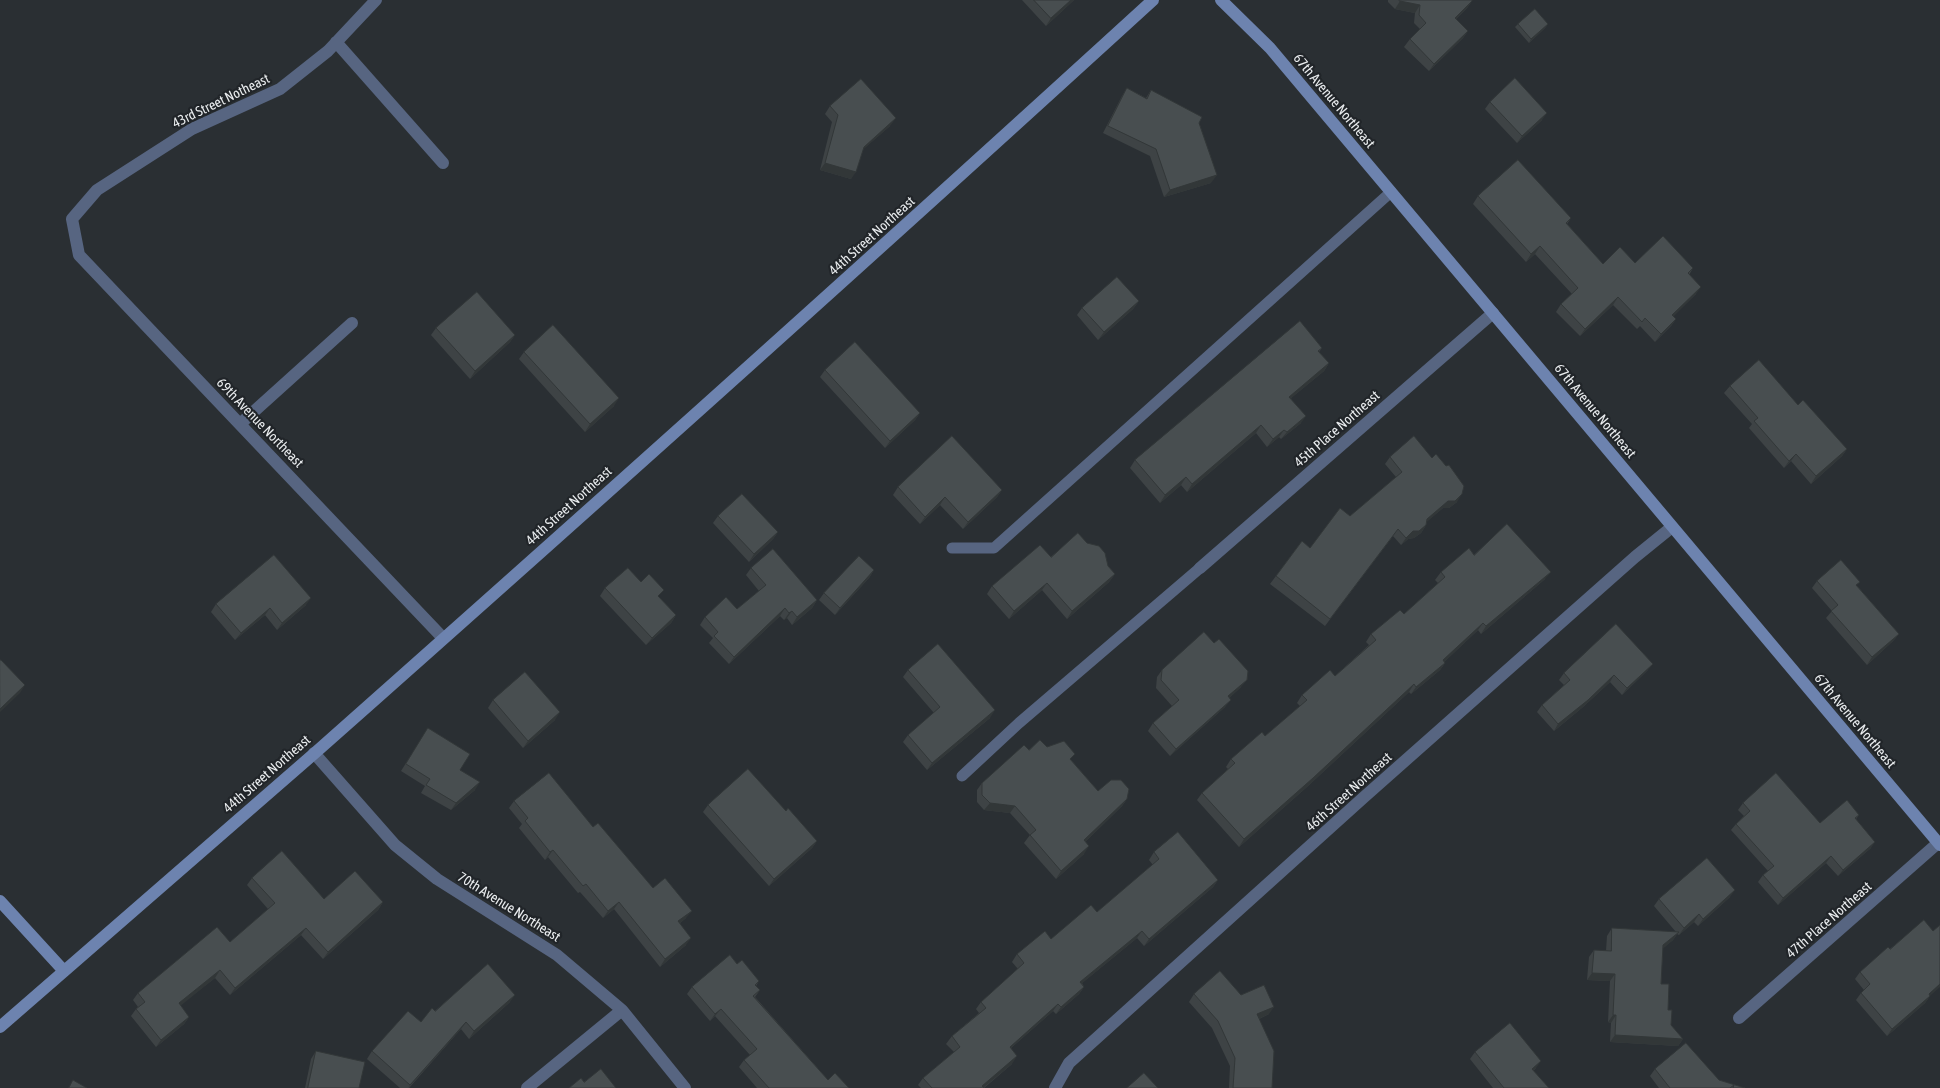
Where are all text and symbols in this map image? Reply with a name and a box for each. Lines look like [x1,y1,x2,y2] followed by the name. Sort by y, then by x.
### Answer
[1290,50,1378,152] street label: 67th Avenue Northeast
[170,70,272,132] street label: 43rd Street Notheast
[825,193,919,279] street label: 44th Street Northeast
[1551,360,1639,462] street label: 67th Avenue Northeast
[213,375,307,471] street label: 69th Avenue Northeast
[1291,387,1383,471] street label: 45th Place Northeast
[522,463,616,549] street label: 44th Street Northeast
[1811,670,1899,772] street label: 67th Avenue Northeast
[220,732,314,816] street label: 44th Street Northeast
[1302,749,1396,835] street label: 46th Street Northeast
[454,869,564,945] street label: 70th Avenue Northeast
[1783,878,1875,962] street label: 47th Place Northeast

